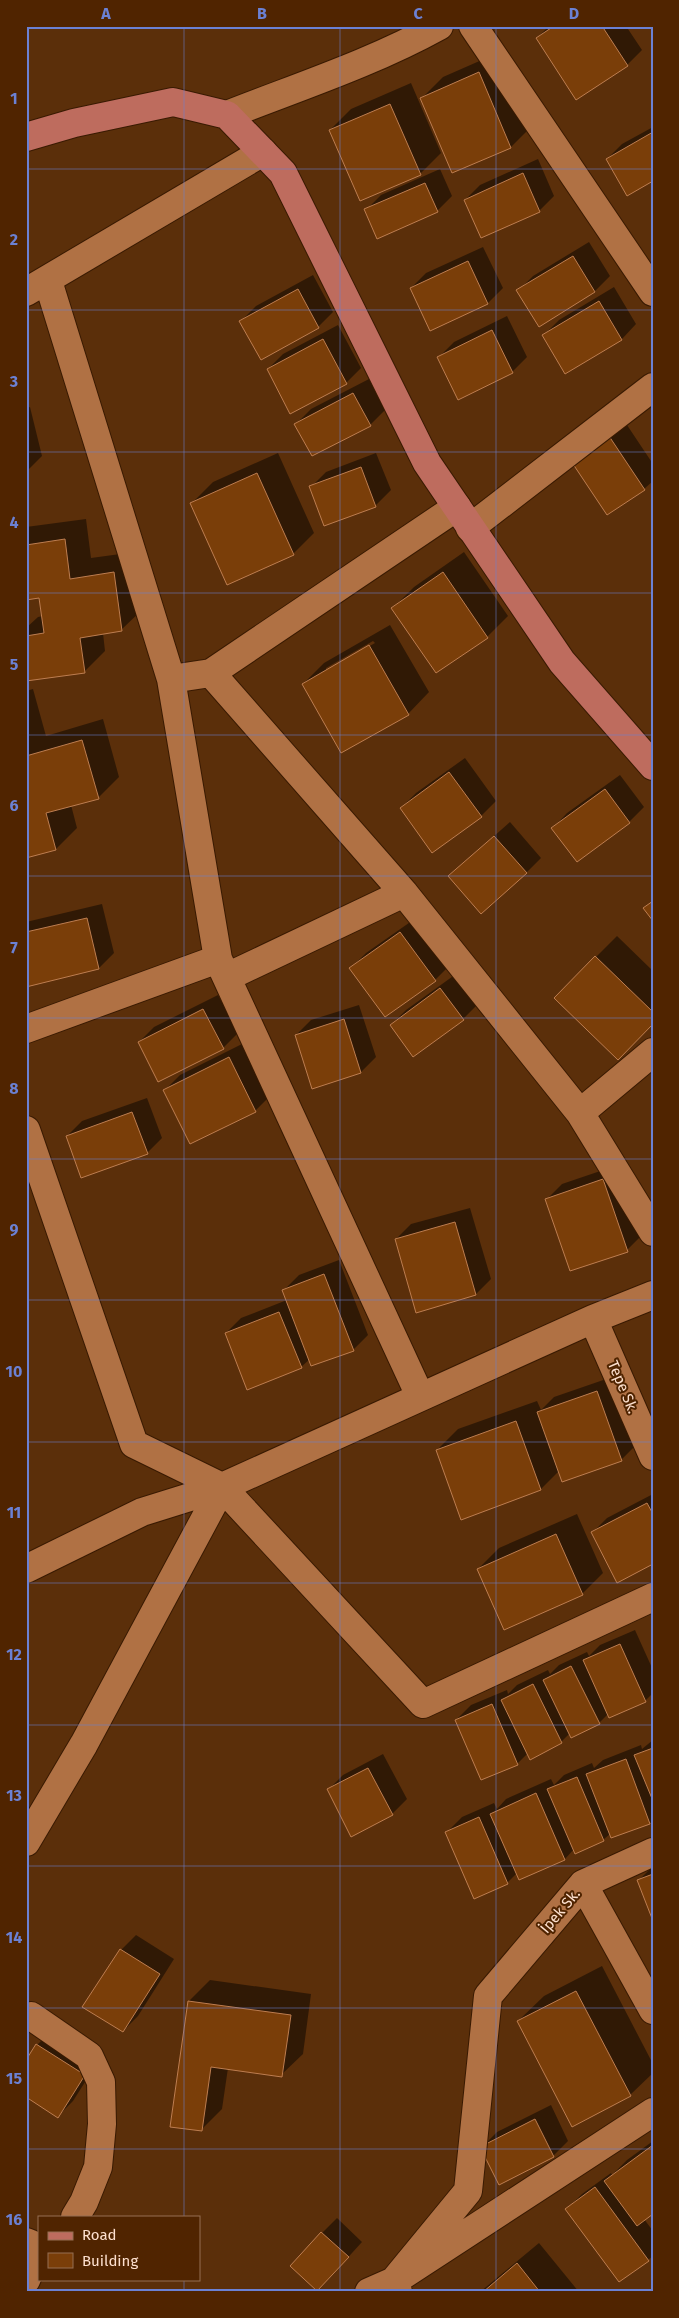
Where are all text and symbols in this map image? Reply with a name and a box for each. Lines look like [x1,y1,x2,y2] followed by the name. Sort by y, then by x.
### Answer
[100,4,111,23] text: A
[257,4,267,23] text: B
[413,4,423,23] text: C
[569,4,579,23] text: D
[10,89,18,108] text: 1
[10,230,18,249] text: 2
[9,372,18,391] text: 3
[9,513,19,532] text: 4
[10,655,19,674] text: 5
[9,796,19,815] text: 6
[10,938,18,957] text: 7
[9,1079,19,1098] text: 8
[10,1220,19,1239] text: 9
[604,1358,642,1416] street label: Tepe Sk.
[6,1362,22,1381] text: 10
[7,1503,21,1522] text: 11
[6,1645,22,1664] text: 12
[6,1786,22,1805] text: 13
[536,1885,584,1937] street label: İpek Sk.
[6,1928,22,1947] text: 14
[6,2069,22,2088] text: 15
[6,2210,22,2229] text: 16
[38,2216,200,2280] legend
[82,2226,117,2244] text: Road
[82,2252,138,2270] text: Building

